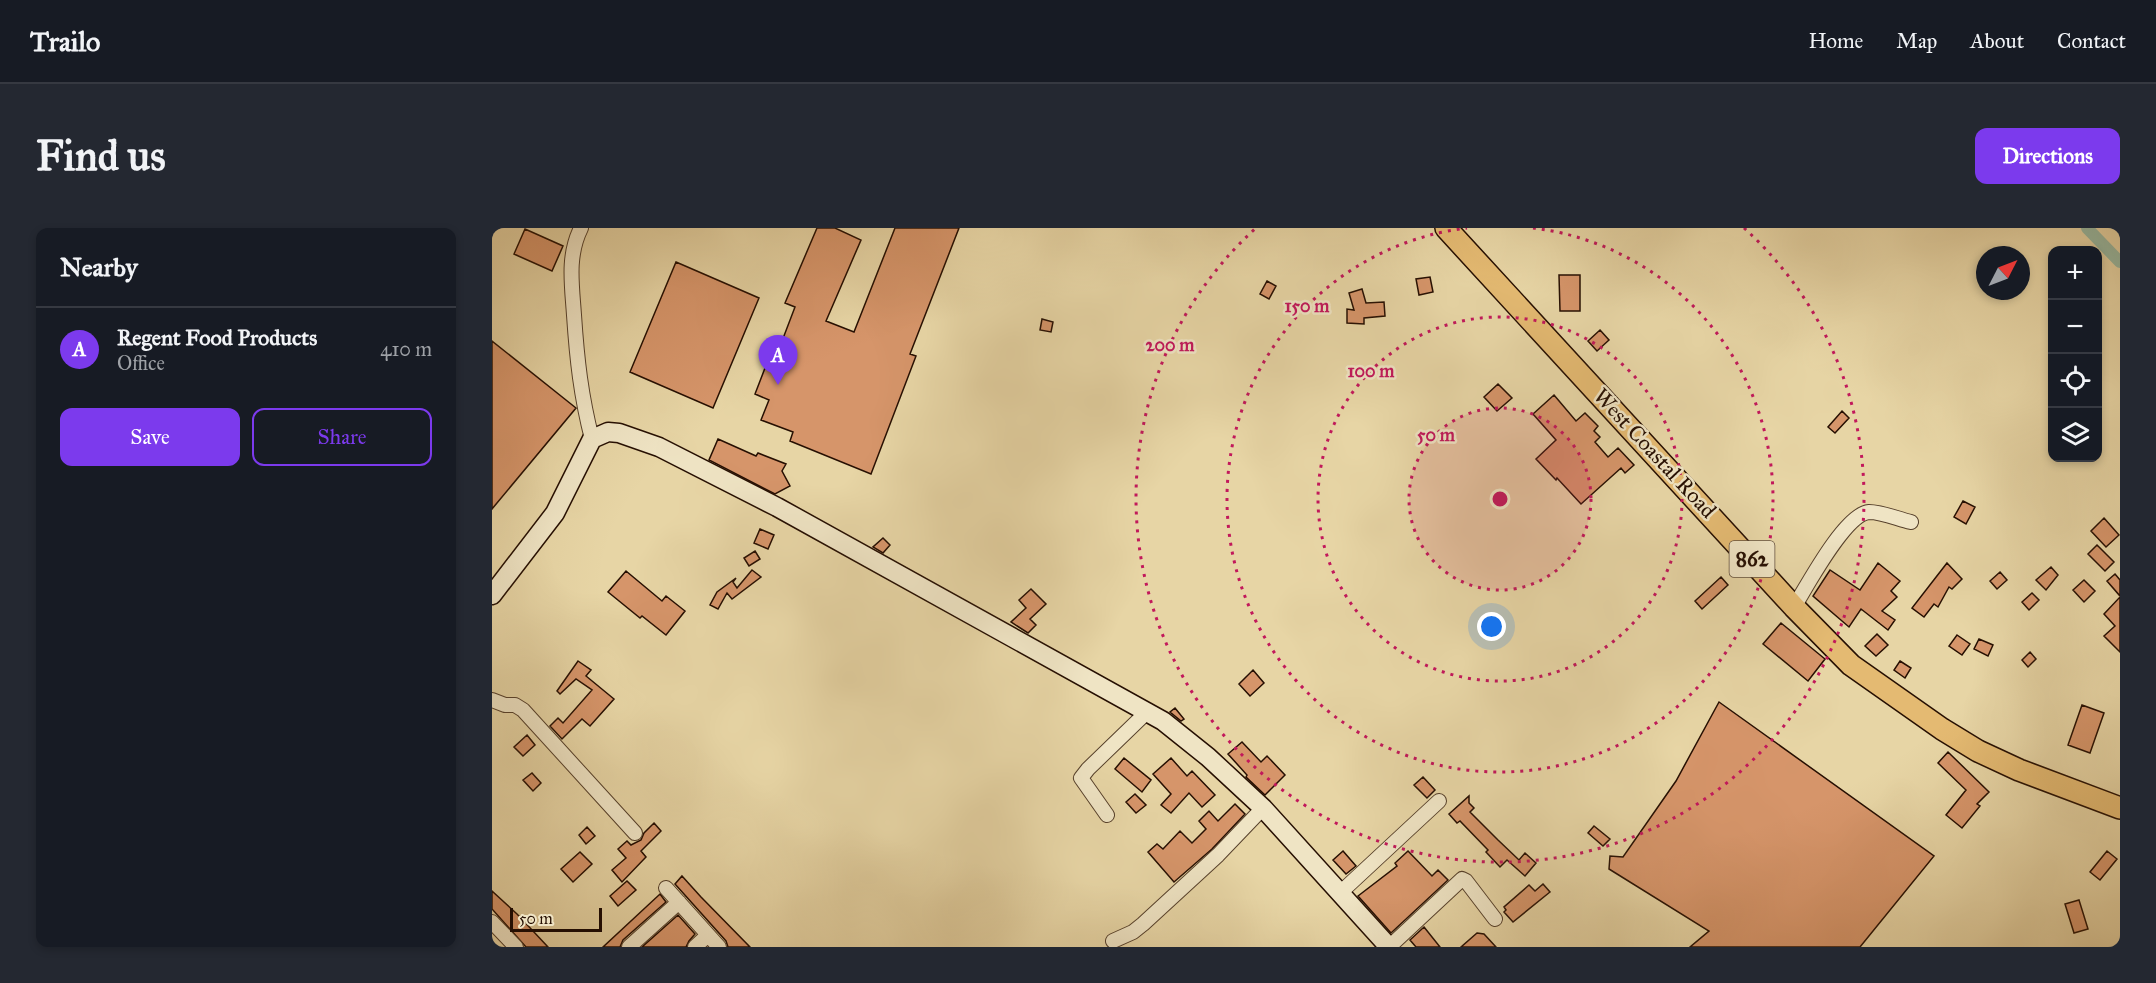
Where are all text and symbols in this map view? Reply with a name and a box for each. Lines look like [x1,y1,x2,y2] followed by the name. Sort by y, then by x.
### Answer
[30,24,100,59] text: Trailo
[1808,28,1863,54] text: Home
[1896,28,1937,54] text: Map
[1970,28,2024,54] text: About
[2057,28,2126,54] text: Contact
[1975,128,2120,184] button: Directions
[36,130,166,182] text: Find us
[1976,246,2030,300] north arrow
[2048,246,2102,462] map controls
[2048,246,2102,300] button: +
[60,251,138,283] text: Nearby
[1285,295,1330,317] text: 150 m
[2048,300,2102,354] button: −
[117,324,317,351] text: Regent Food Products
[1146,334,1195,356] text: 200 m
[758,336,798,385] pin: A
[73,337,86,361] text: A
[380,337,432,361] text: 410 m
[117,351,165,375] text: Office
[2048,354,2102,408] button: locate
[1348,360,1395,382] text: 100 m
[1588,382,1722,524] street label: West Coastal Road
[60,408,240,466] button: Save
[252,408,432,466] button: Share
[2048,408,2102,462] button: layers
[1417,424,1456,446] text: 50 m
[1490,489,1510,509] centre of rings
[1730,541,1774,577] road number: 862
[1477,612,1506,641] your location
[510,905,602,932] scale bar
[519,909,553,928] text: 50 m

